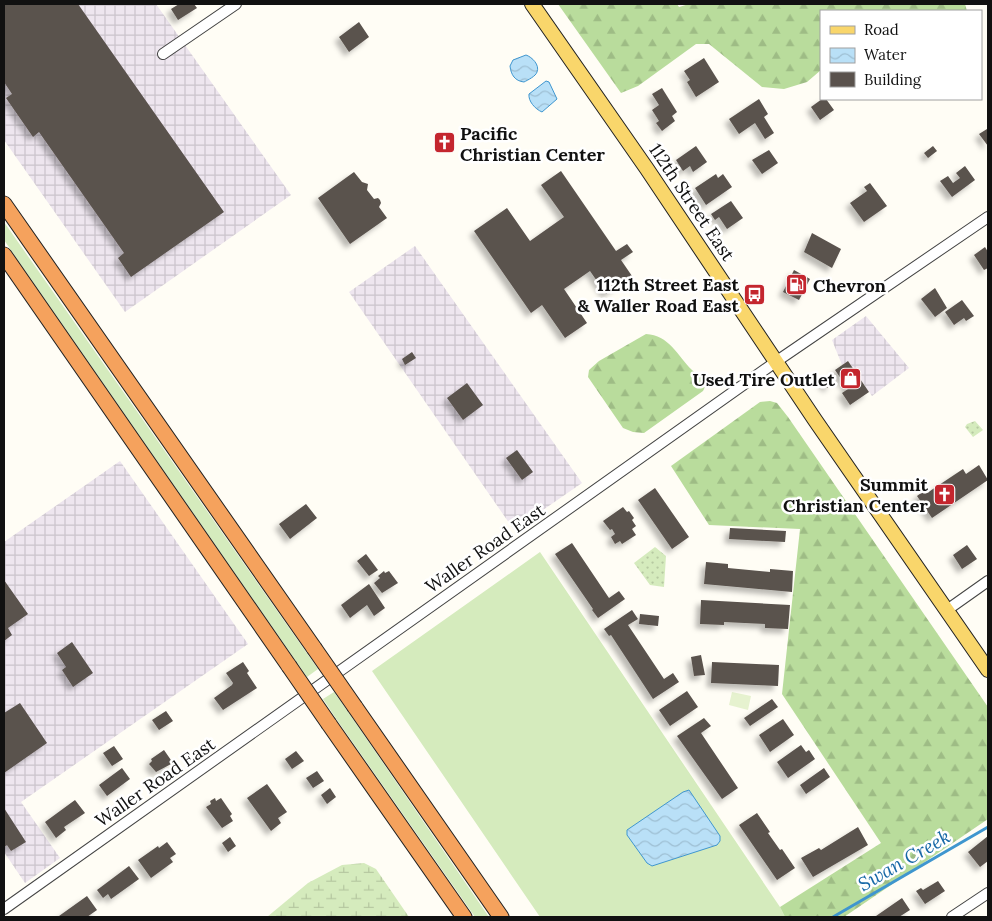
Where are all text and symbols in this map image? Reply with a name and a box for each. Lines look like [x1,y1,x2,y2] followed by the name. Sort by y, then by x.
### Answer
[820,10,982,100] legend
[864,20,899,39] text: Road
[864,45,907,64] text: Water
[864,70,922,89] text: Building
[460,122,605,166] place label: Pacific Christian Center
[432,131,456,155] church icon: Pacific Christian Center
[644,139,740,265] street label: 112th Street East
[577,273,740,317] place label: 112th Street East & Waller Road East
[785,273,809,297] fuel station icon: Chevron
[813,274,887,297] place label: Chevron
[743,282,767,306] bus stop icon: 112th Street East & Waller Road East
[839,367,863,391] shop icon: Used Tire Outlet
[692,368,836,391] place label: Used Tire Outlet
[783,473,929,517] place label: Summit Christian Center
[932,482,956,506] church icon: Summit Christian Center
[421,498,549,598] street label: Waller Road East
[91,732,219,832] street label: Waller Road East
[854,824,955,896] water label: Swan Creek

